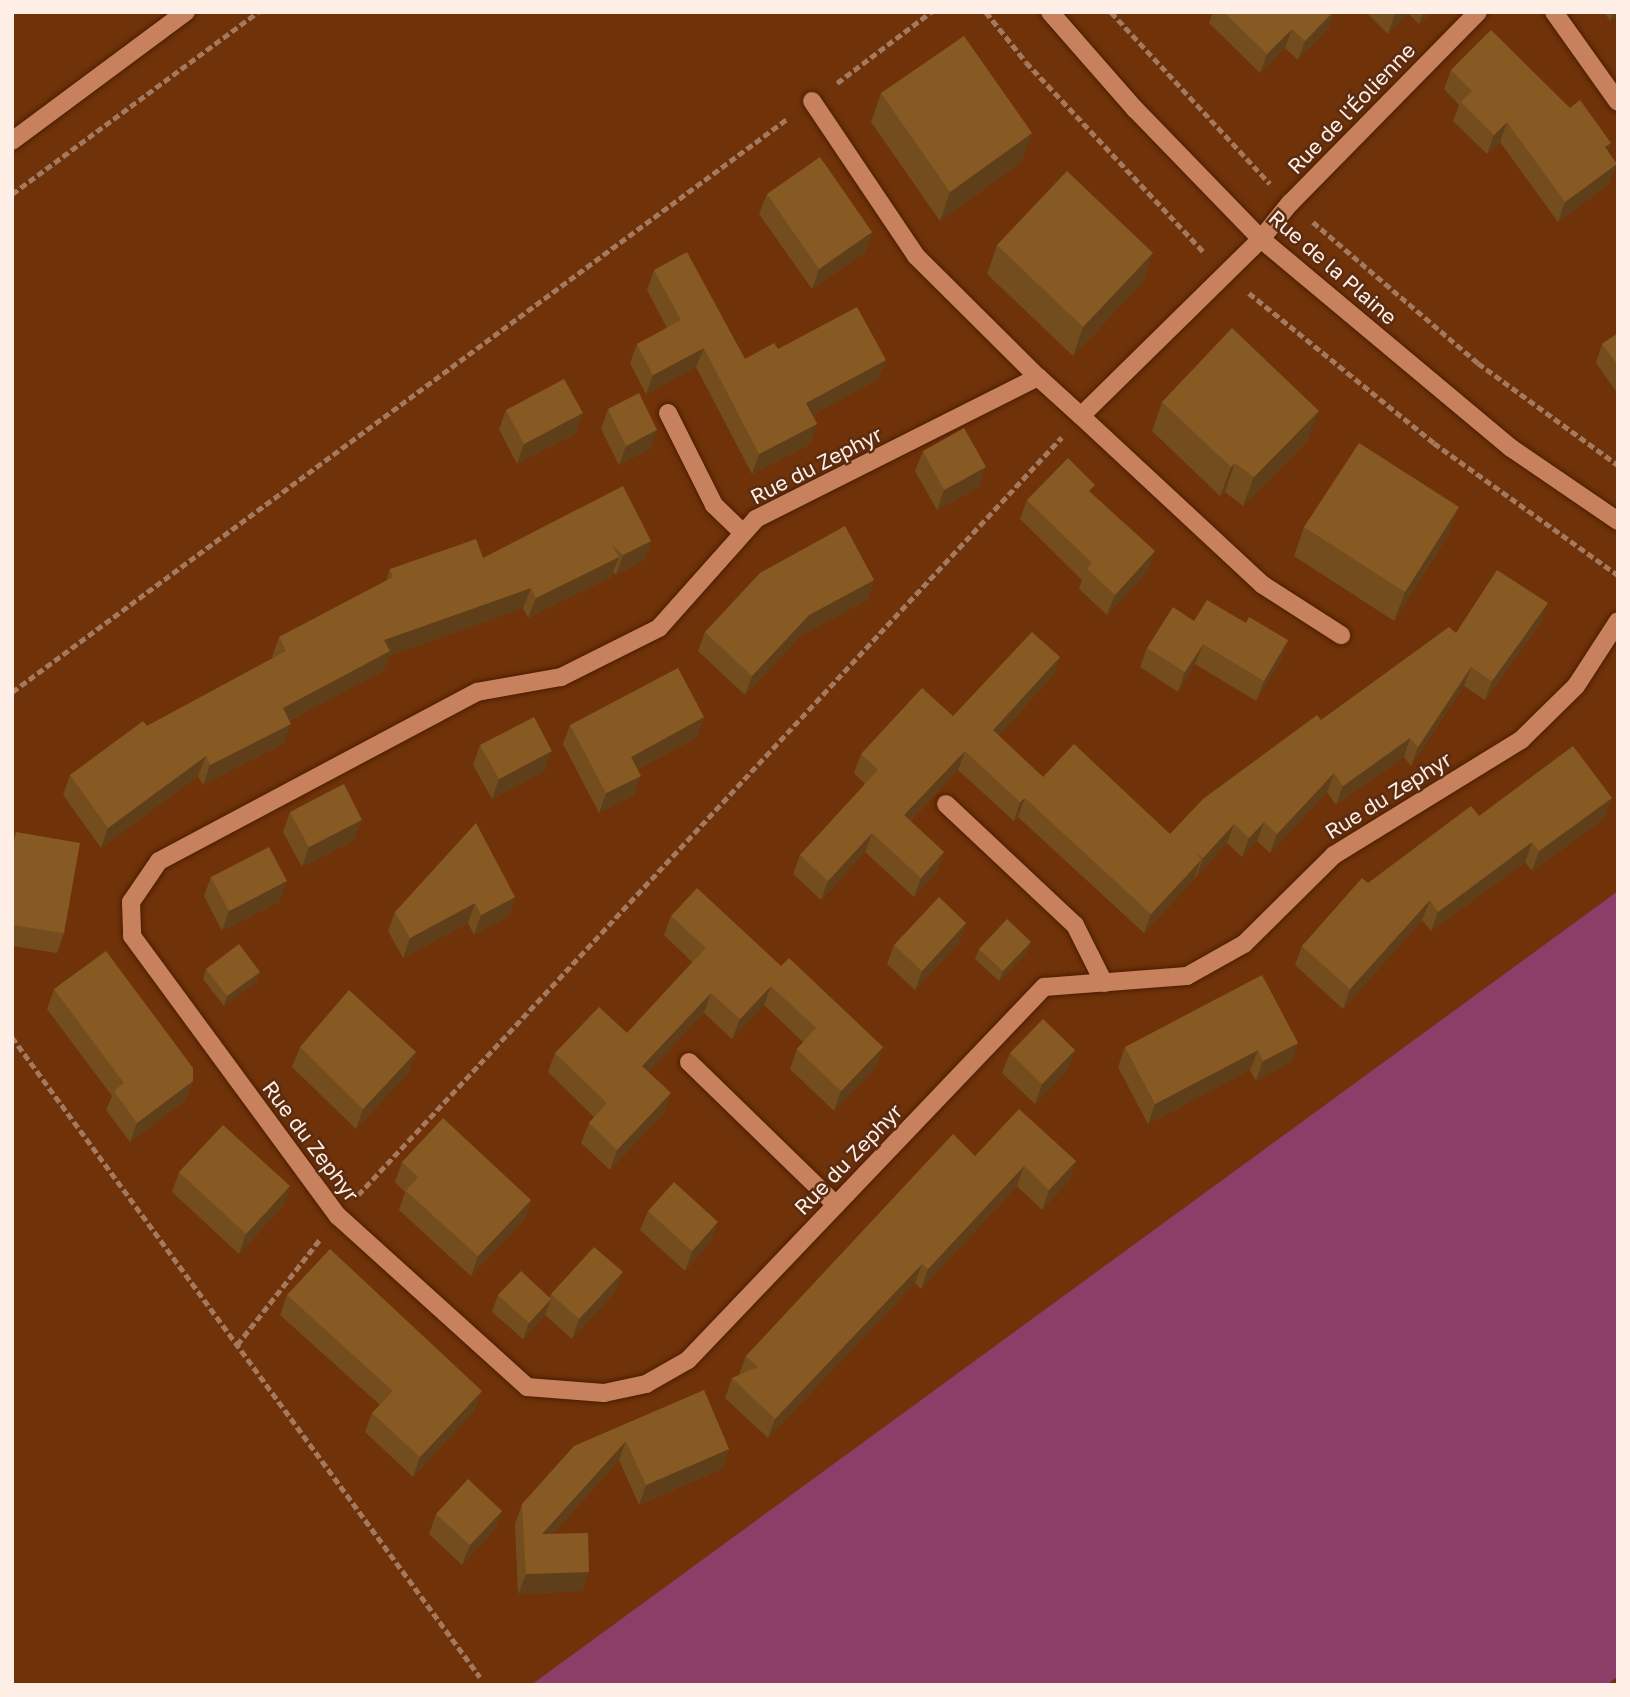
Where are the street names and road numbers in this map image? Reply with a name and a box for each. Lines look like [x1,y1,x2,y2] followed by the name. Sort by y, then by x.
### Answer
[1282,37,1420,179] street label: Rue de l'Éolienne
[1264,205,1402,329] street label: Rue de la Plaine
[746,421,886,509] street label: Rue du Zephyr
[1320,746,1456,844] street label: Rue du Zephyr
[257,1076,365,1206] street label: Rue du Zephyr
[789,1098,907,1220] street label: Rue du Zephyr

